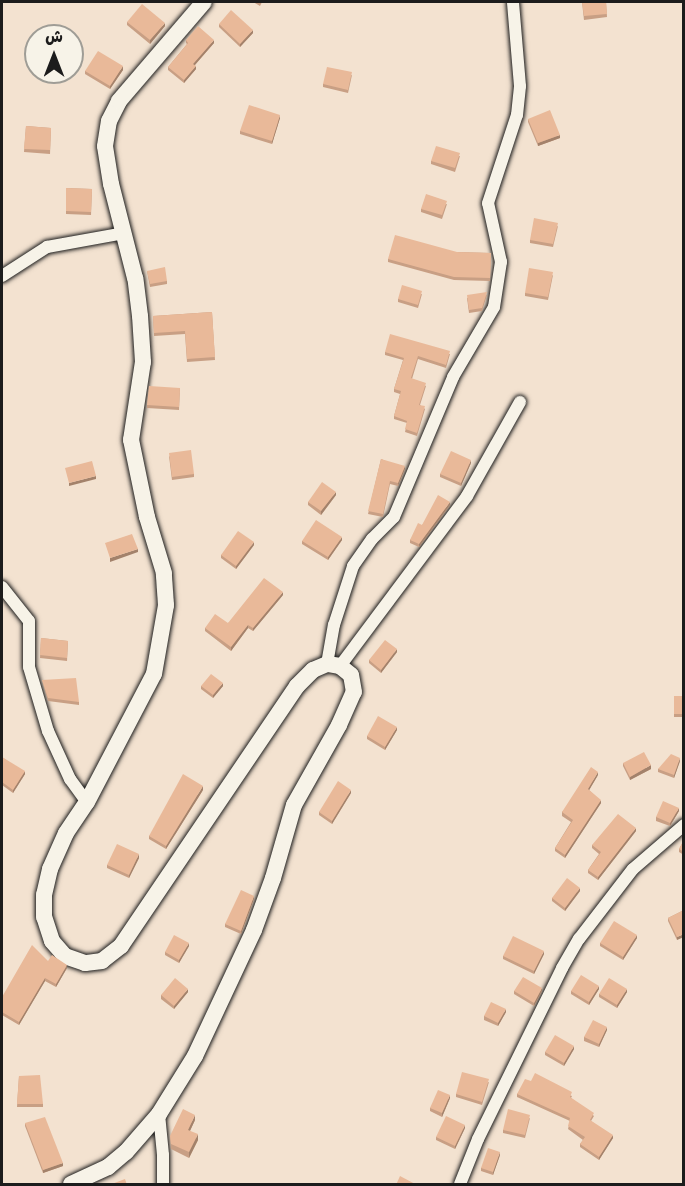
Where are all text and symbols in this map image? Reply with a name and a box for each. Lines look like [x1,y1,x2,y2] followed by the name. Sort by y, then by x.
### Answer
[24,24,84,84] north arrow
[45,28,63,47] text: ش

